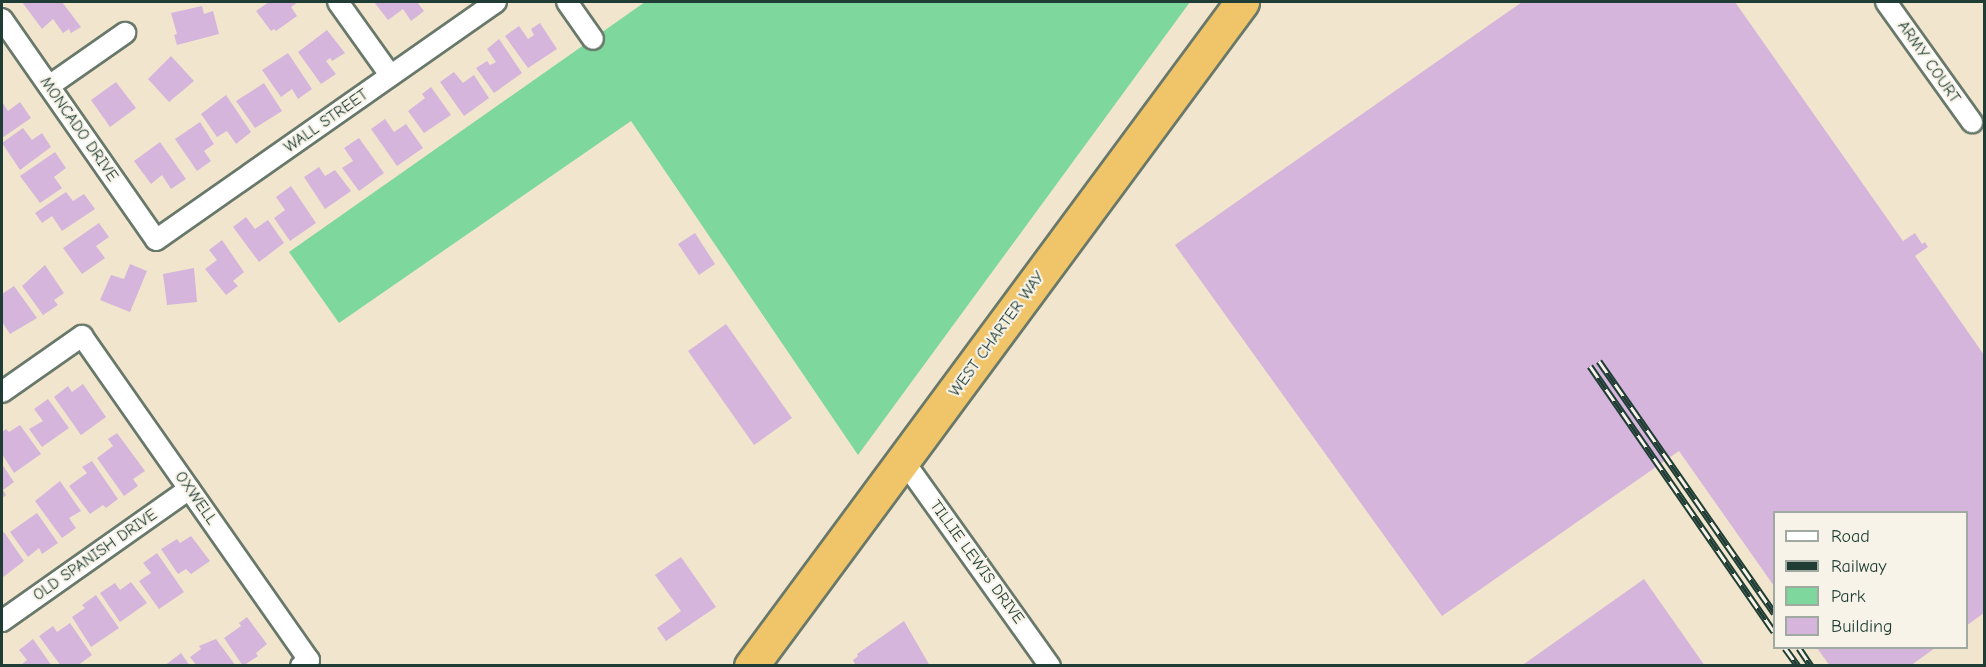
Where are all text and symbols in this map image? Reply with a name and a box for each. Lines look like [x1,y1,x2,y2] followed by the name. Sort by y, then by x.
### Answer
[1894,17,1964,107] street label: ARMY COURT
[36,73,122,185] street label: MONCADO DRIVE
[280,85,372,157] street label: WALL STREET
[945,268,1049,400] street label: WEST CHARTER WAY
[171,468,221,528] street label: OXWELL
[926,497,1028,627] street label: TILLIE LEWIS DRIVE
[29,505,161,605] street label: OLD SPANISH DRIVE
[1773,511,1968,649] legend
[1831,526,1870,547] text: Road
[1831,556,1887,577] text: Railway
[1831,586,1865,607] text: Park
[1831,616,1893,637] text: Building

